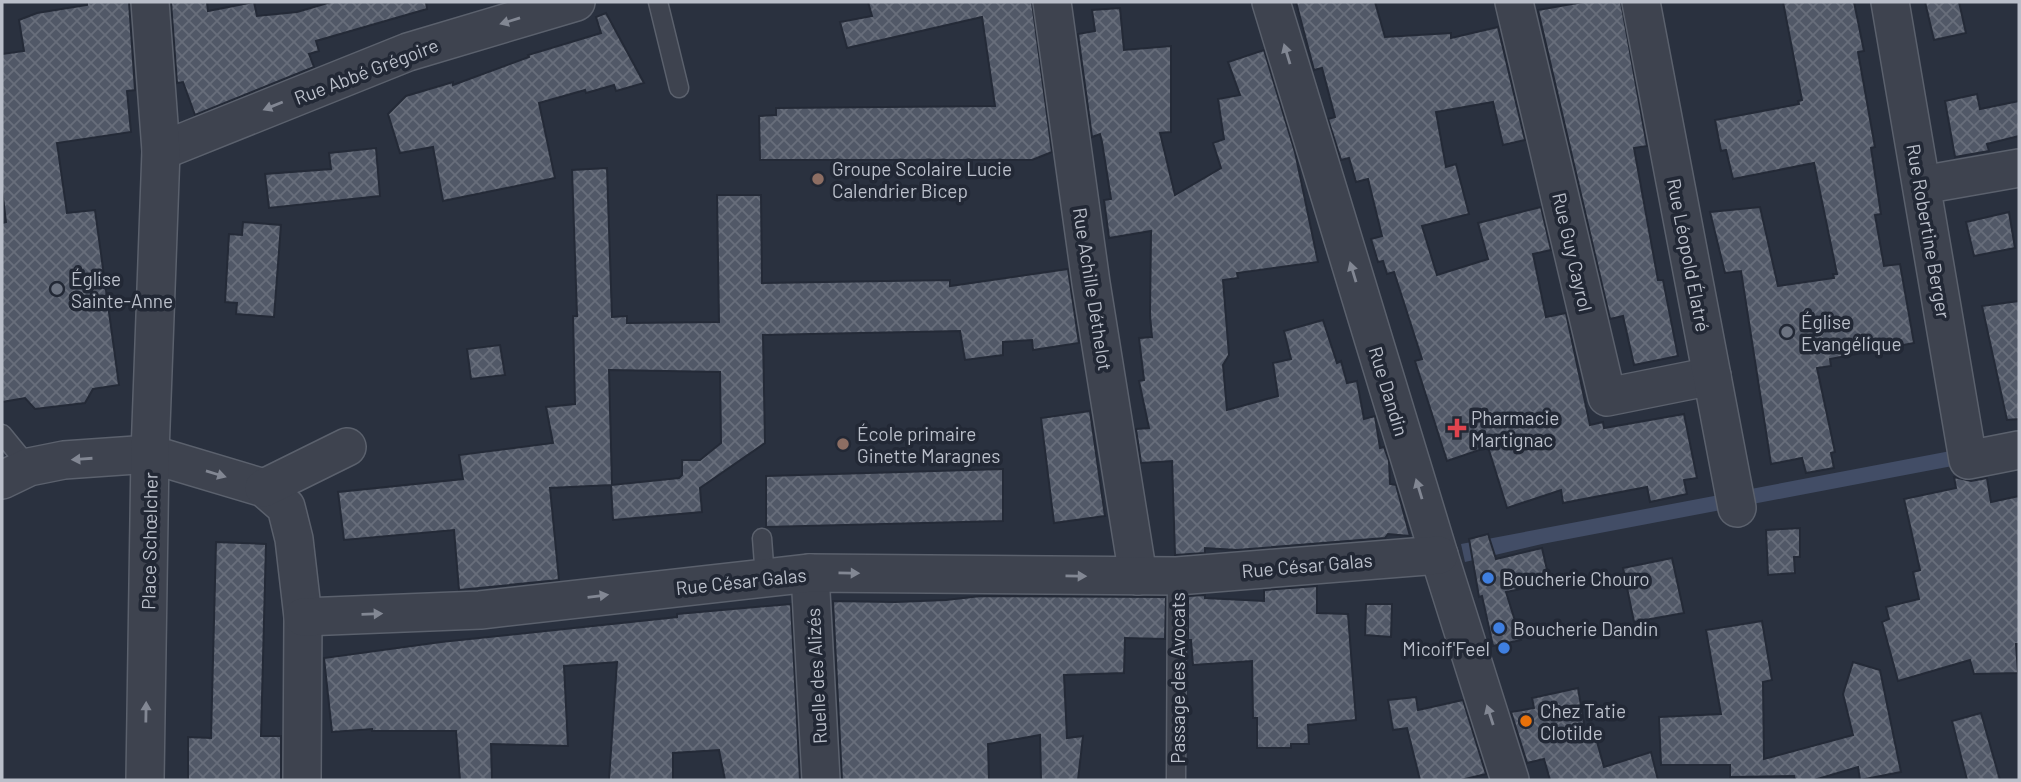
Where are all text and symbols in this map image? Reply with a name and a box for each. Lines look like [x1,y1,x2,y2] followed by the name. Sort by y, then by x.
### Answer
[499,17,520,27] one-way arrow
[291,33,441,109] street label: Rue Abbé Grégoire
[1281,43,1291,64] one-way arrow
[263,101,284,112] one-way arrow
[1902,142,1956,320] street label: Rue Robertine Berger
[832,157,1012,202] place label: Groupe Scolaire Lucie Calendrier Bicep
[810,171,826,187] marker: Groupe Scolaire Lucie Calendrier Bicep
[1663,176,1715,334] street label: Rue Léopold Élatré
[1548,190,1598,314] street label: Rue Guy Cayrol
[1069,206,1117,372] street label: Rue Achille Déthelot
[1347,261,1358,282] one-way arrow
[71,267,173,312] place label: Église Sainte-Anne
[49,281,65,297] marker: Église Sainte-Anne
[1801,310,1902,355] place label: Église Evangélique
[1779,324,1795,340] marker: Église Evangélique
[1364,343,1414,439] street label: Rue Dandin
[1471,406,1559,451] place label: Pharmacie Martignac
[1449,420,1465,436] marker: Pharmacie Martignac
[857,422,1000,467] place label: École primaire Ginette Maragnes
[835,436,851,452] marker: École primaire Ginette Maragnes
[71,453,93,464] one-way arrow
[206,469,227,479] one-way arrow
[136,472,162,610] street label: Place Schœlcher
[1414,479,1424,500] one-way arrow
[1241,548,1373,582] street label: Rue César Galas
[675,563,807,599] street label: Rue César Galas
[838,567,860,579] one-way arrow
[1502,567,1650,590] place label: Boucherie Chouro
[1066,570,1088,582] one-way arrow
[1480,570,1496,586] marker: Boucherie Chouro
[587,591,609,602] one-way arrow
[1166,592,1189,764] street label: Passage des Avocats
[801,607,831,745] street label: Ruelle des Alizés
[361,609,383,620] one-way arrow
[1513,617,1658,640] place label: Boucherie Dandin
[1491,620,1507,636] marker: Boucherie Dandin
[1402,637,1490,660] place label: Micoif'Feel
[1496,640,1512,656] marker: Micoif'Feel
[1540,699,1626,744] place label: Chez Tatie Clotilde
[140,701,152,723] one-way arrow
[1484,704,1494,725] one-way arrow
[1518,713,1534,729] marker: Chez Tatie Clotilde

